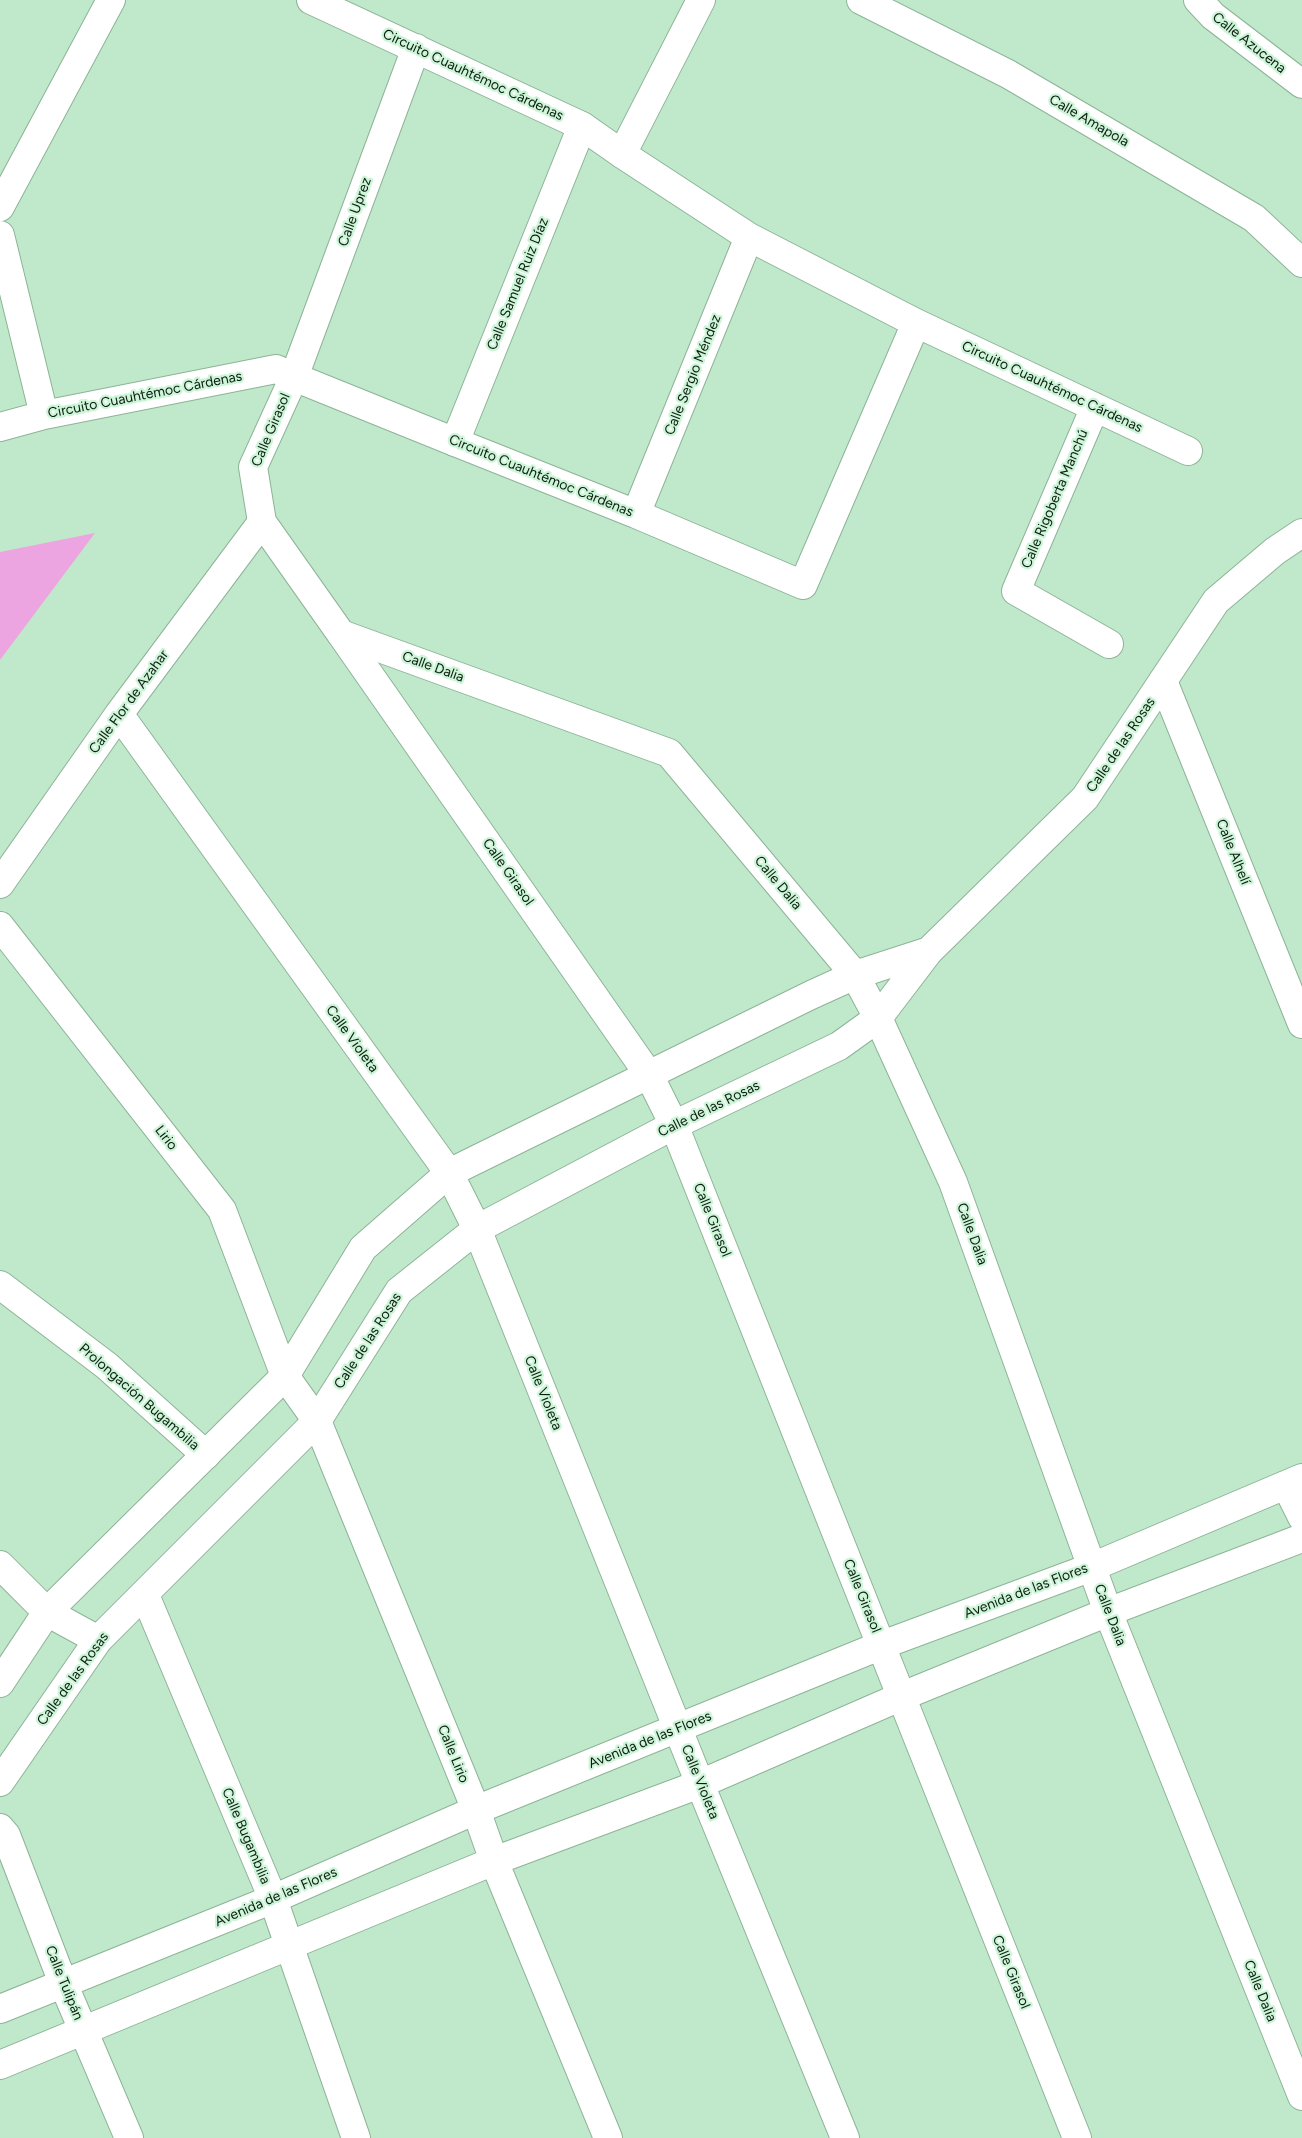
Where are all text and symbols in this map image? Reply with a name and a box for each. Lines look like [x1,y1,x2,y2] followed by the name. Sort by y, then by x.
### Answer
[1209,9,1289,77] street label: Calle Azucena
[380,26,566,124] street label: Circuito Cuauhtémoc Cárdenas
[1046,91,1132,151] street label: Calle Amapola
[335,175,375,249] street label: Calle Uprez
[484,215,552,353] street label: Calle Samuel Ruiz Díaz
[661,312,725,438] street label: Calle Sergio Méndez
[959,338,1145,436] street label: Circuito Cuauhtémoc Cárdenas
[46,368,244,422] street label: Circuito Cuauhtémoc Cárdenas
[248,391,294,469] street label: Calle Girasol
[1018,427,1092,571] street label: Calle Rigoberta Manchú
[446,431,636,521] street label: Circuito Cuauhtémoc Cárdenas
[86,647,172,757] street label: Calle Flor de Azahar
[400,648,466,686] street label: Calle Dalia
[1083,694,1159,796] street label: Calle de las Rosas
[1212,817,1254,887] street label: Calle Alhelí
[479,835,537,909] street label: Calle Girasol
[751,853,805,913] street label: Calle Dalia
[322,1002,382,1076] street label: Calle Violeta
[655,1077,763,1141] street label: Calle de las Rosas
[151,1122,181,1154] street label: Lirio
[690,1181,734,1259] street label: Calle Girasol
[953,1201,991,1267] street label: Calle Dalia
[331,1290,405,1392] street label: Calle de las Rosas
[75,1340,203,1454] street label: Prolongación Bugambilia
[520,1353,566,1433] street label: Calle Violeta
[840,1557,884,1635] street label: Calle Girasol
[962,1560,1090,1622] street label: Avenida de las Flores
[1091,1582,1129,1648] street label: Calle Dalia
[34,1629,112,1729] street label: Calle de las Rosas
[586,1708,714,1772] street label: Avenida de las Flores
[434,1723,472,1785] street label: Calle Lirio
[677,1742,723,1822] street label: Calle Violeta
[218,1785,274,1887] street label: Calle Bugambilia
[212,1864,340,1930] street label: Avenida de las Flores
[989,1933,1033,2011] street label: Calle Girasol
[41,1943,87,2023] street label: Calle Tulipán
[1240,1958,1280,2024] street label: Calle Dalia

